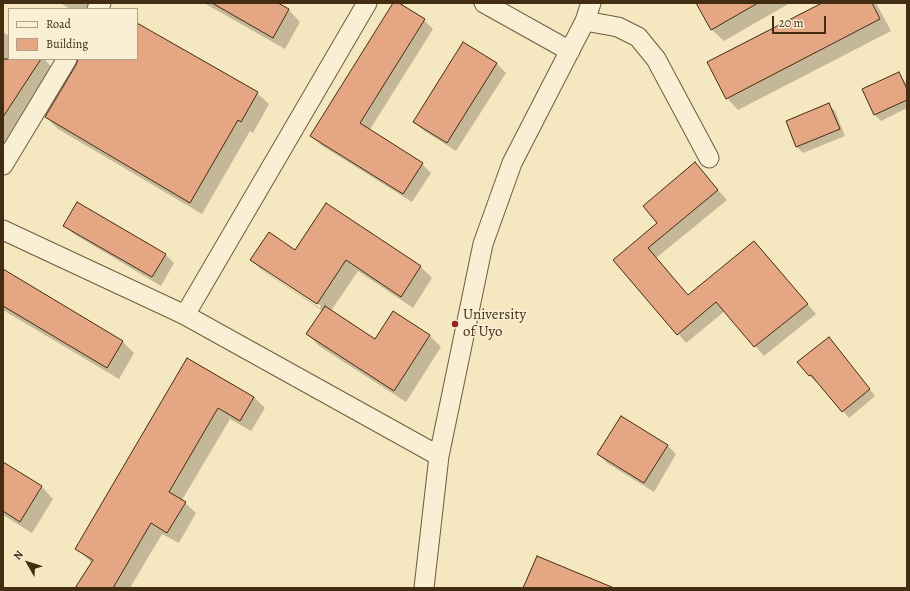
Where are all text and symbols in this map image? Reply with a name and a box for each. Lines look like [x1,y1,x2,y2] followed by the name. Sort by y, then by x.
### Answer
[8,8,138,60] legend
[774,8,828,34] scale bar
[779,15,803,31] text: 20 m
[46,16,71,32] text: Road
[46,36,88,52] text: Building
[463,306,526,341] place label: University of Uyo
[450,319,460,329] marker: University of Uyo
[8,543,48,583] north arrow
[10,547,27,563] text: N

